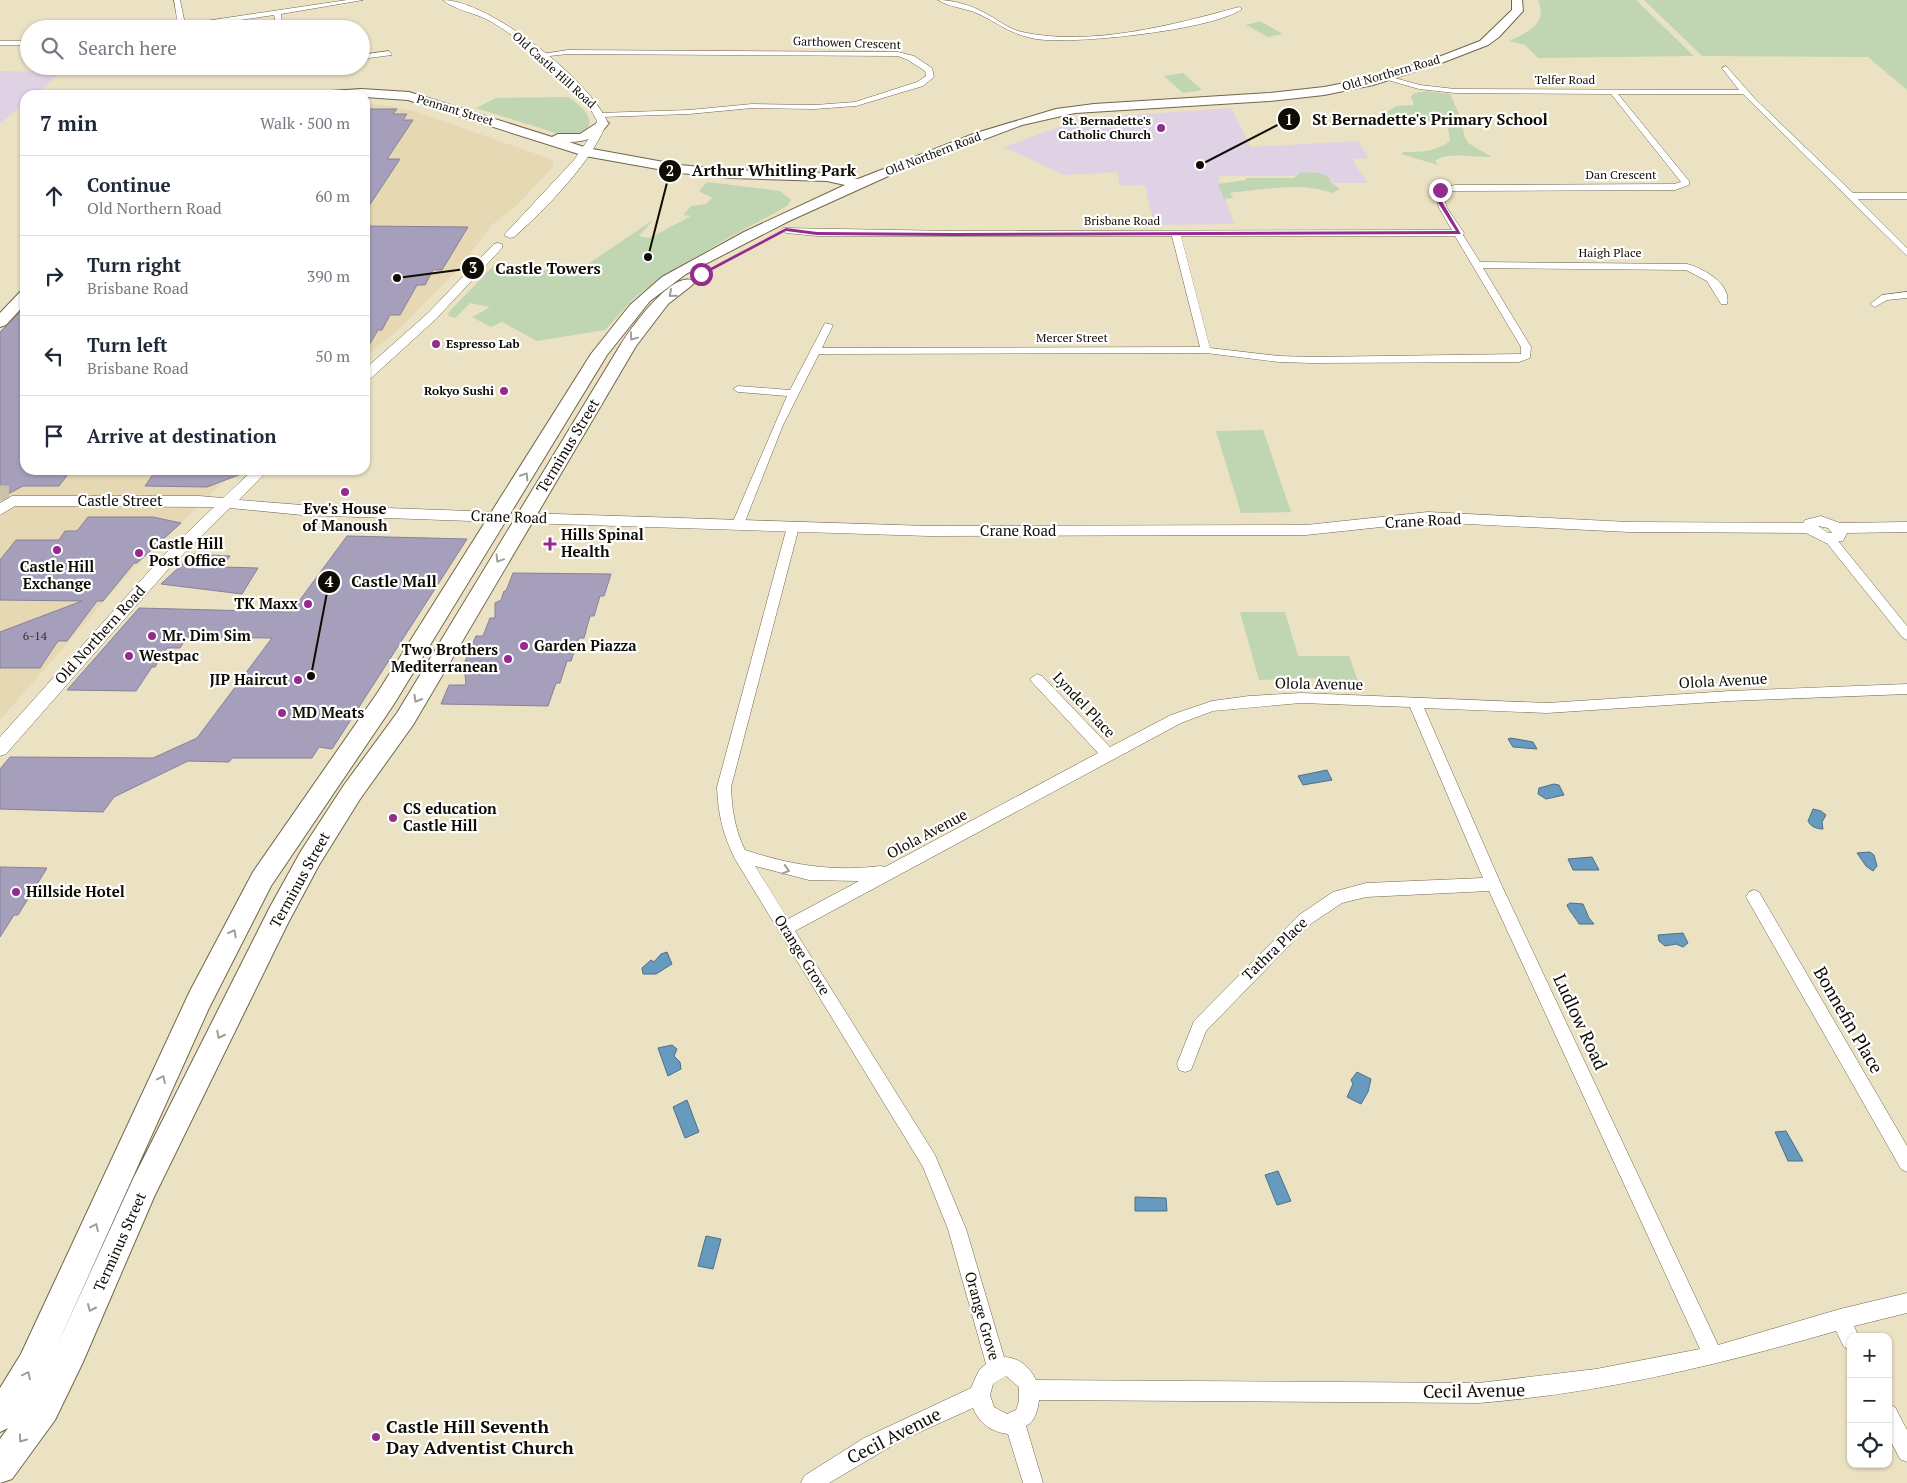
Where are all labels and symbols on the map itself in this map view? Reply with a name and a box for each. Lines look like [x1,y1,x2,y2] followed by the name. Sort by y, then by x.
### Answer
[509,28,599,111] street label: Old Castle Hill Road
[793,33,902,52] street label: Garthowen Crescent
[1340,51,1442,94] street label: Old Northern Road
[1535,72,1596,87] street label: Telfer Road
[415,91,496,128] street label: Pennant Street
[1277,104,1557,135] callout: St Bernadette's Primary School
[1312,108,1548,130] text: St Bernadette's Primary School
[1285,109,1293,129] text: 1
[1058,113,1152,142] place label: St. Bernadette's Catholic Church
[1155,122,1167,134] marker: St. Bernadette's Catholic Church
[883,128,983,179] street label: Old Northern Road
[657,155,867,186] callout: Arthur Whitling Park
[692,159,857,181] text: Arthur Whitling Park
[666,160,674,180] text: 2
[1585,167,1657,182] street label: Dan Crescent
[1429,179,1452,202] route end
[1084,213,1160,228] street label: Brisbane Road
[1579,245,1641,260] street label: Haigh Place
[460,253,610,284] callout: Castle Towers
[469,257,477,277] text: 3
[495,257,601,279] text: Castle Towers
[690,263,713,286] route start
[668,289,677,298] one-way arrow
[1036,330,1109,345] street label: Mercer Street
[631,331,639,340] one-way arrow
[446,336,520,351] place label: Espresso Lab
[430,338,442,350] marker: Espresso Lab
[424,383,494,398] place label: Rokyo Sushi
[498,385,510,397] marker: Rokyo Sushi
[531,394,603,496] street label: Terminus Street
[518,472,528,481] one-way arrow
[339,486,351,498] marker: Eve's House of Manoush
[77,490,163,510] street label: Castle Street
[302,498,388,535] place label: Eve's House of Manoush
[470,505,548,527] street label: Crane Road
[1384,508,1462,532] street label: Crane Road
[980,520,1056,540] street label: Crane Road
[561,524,644,561] place label: Hills Spinal Health
[149,533,226,570] place label: Castle Hill Post Office
[543,537,557,551] marker: Hills Spinal Health
[51,544,63,556] marker: Castle Hill Exchange
[133,547,145,559] marker: Castle Hill Post Office
[496,554,506,563] one-way arrow
[20,556,94,593] place label: Castle Hill Exchange
[317,566,447,597] callout: Castle Mall
[351,570,437,592] text: Castle Mall
[325,571,334,591] text: 4
[50,581,149,688] street label: Old Northern Road
[234,593,299,613] place label: TK Maxx
[302,598,314,610] marker: TK Maxx
[162,625,251,645] place label: Mr. Dim Sim
[23,628,48,643] house number: 6-14
[146,630,158,642] marker: Mr. Dim Sim
[534,635,637,655] place label: Garden Piazza
[391,639,498,676] place label: Two Brothers Mediterranean
[518,640,530,652] marker: Garden Piazza
[139,645,199,665] place label: Westpac
[123,650,135,662] marker: Westpac
[502,653,514,665] marker: Two Brothers Mediterranean
[1049,667,1120,742] street label: Lyndel Place
[1678,668,1768,692] street label: Olola Avenue
[209,669,288,689] place label: JIP Haircut
[1275,672,1363,694] street label: Olola Avenue
[292,674,304,686] marker: JIP Haircut
[413,694,423,703] one-way arrow
[292,702,364,722] place label: MD Meats
[276,707,288,719] marker: MD Meats
[403,798,497,835] place label: CS education Castle Hill
[883,804,970,863] street label: Olola Avenue
[387,812,399,824] marker: CS education Castle Hill
[264,828,334,931] street label: Terminus Street
[781,865,790,875] one-way arrow
[26,881,125,901] place label: Hillside Hotel
[10,886,22,898] marker: Hillside Hotel
[770,910,836,999] street label: Orange Grove
[1237,912,1311,984] street label: Tathra Place
[227,930,237,939] one-way arrow
[1809,962,1889,1077] street label: Bonnefin Place
[1548,970,1614,1073] street label: Ludlow Road
[216,1030,226,1039] one-way arrow
[156,1076,166,1085] one-way arrow
[88,1188,150,1294] street label: Terminus Street
[88,1223,99,1232] one-way arrow
[961,1269,1005,1362] street label: Orange Grove
[86,1303,97,1312] one-way arrow
[21,1371,31,1380] one-way arrow
[1423,1377,1525,1403] street label: Cecil Avenue
[842,1401,945,1469] street label: Cecil Avenue
[386,1414,574,1459] place label: Castle Hill Seventh Day Adventist Church
[370,1431,382,1443] marker: Castle Hill Seventh Day Adventist Church
[20,1433,28,1442] one-way arrow

